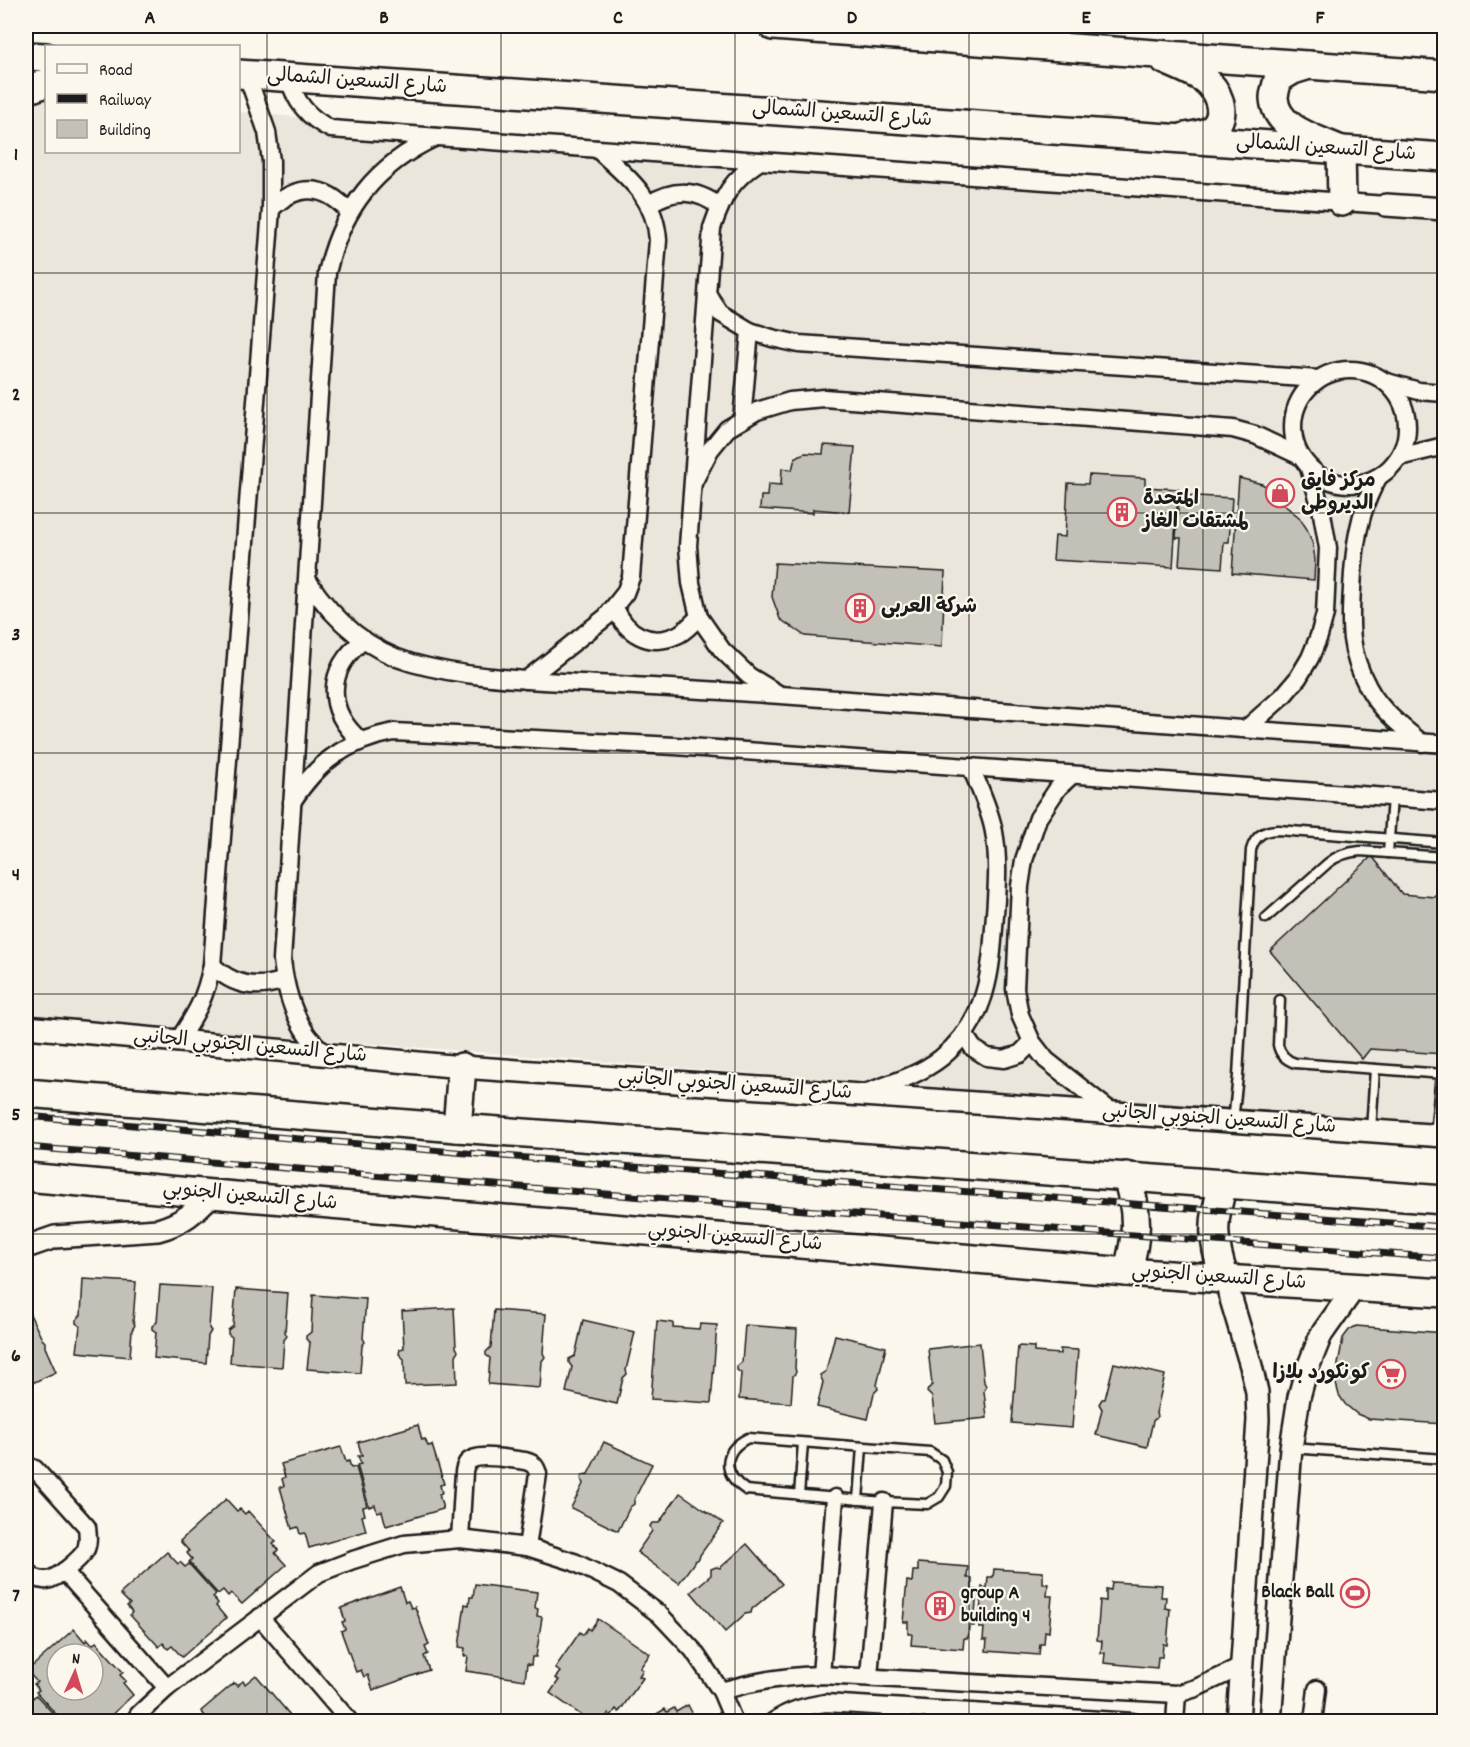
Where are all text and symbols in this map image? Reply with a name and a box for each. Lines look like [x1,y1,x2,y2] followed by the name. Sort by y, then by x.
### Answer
[145,5,156,33] text: A
[379,5,389,33] text: B
[613,5,623,33] text: C
[847,5,858,33] text: D
[1081,5,1091,33] text: E
[1316,5,1326,33] text: F
[45,45,240,153] legend
[99,59,133,84] text: Road
[266,62,448,102] street label: شارع التسعين الشمالى
[99,89,152,114] text: Railway
[751,95,933,135] street label: شارع التسعين الشمالى
[99,119,151,144] text: Building
[1235,129,1417,169] street label: شارع التسعين الشمالى
[14,142,18,170] text: 1
[12,382,20,410] text: 2
[1301,468,1376,519] place label: مركز فايق الديروطى
[1264,477,1296,509] shop icon: مركز فايق الديروطى
[1141,486,1249,537] place label: المتحدة لمشتقات الغاز
[1106,496,1138,528] building icon: المتحدة لمشتقات الغاز
[844,592,876,624] building icon: شركة العربى
[881,594,977,622] place label: شركة العربى
[12,622,20,650] text: 3
[12,862,20,890] text: 4
[132,1023,368,1072] street label: شارع التسعين الجنوبي الجانبى
[617,1064,853,1109] street label: شارع التسعين الجنوبي الجانبى
[1101,1098,1337,1143] street label: شارع التسعين الجنوبي الجانبى
[11,1102,21,1130] text: 5
[161,1175,338,1220] street label: شارع التسعين الجنوبي
[646,1216,823,1261] street label: شارع التسعين الجنوبي
[1131,1258,1307,1299] street label: شارع التسعين الجنوبي
[11,1343,21,1371] text: 6
[1375,1358,1407,1390] supermarket icon: كونكورد بلازا
[1273,1360,1370,1388] place label: كونكورد بلازا
[1339,1577,1371,1609] sports icon: Black Ball
[1261,1579,1334,1607] place label: Black Ball
[961,1580,1031,1631] place label: group A building 4
[12,1583,20,1611] text: 7
[924,1590,956,1622] building icon: group A building 4
[45,1642,105,1702] north arrow
[71,1648,81,1671] text: N

